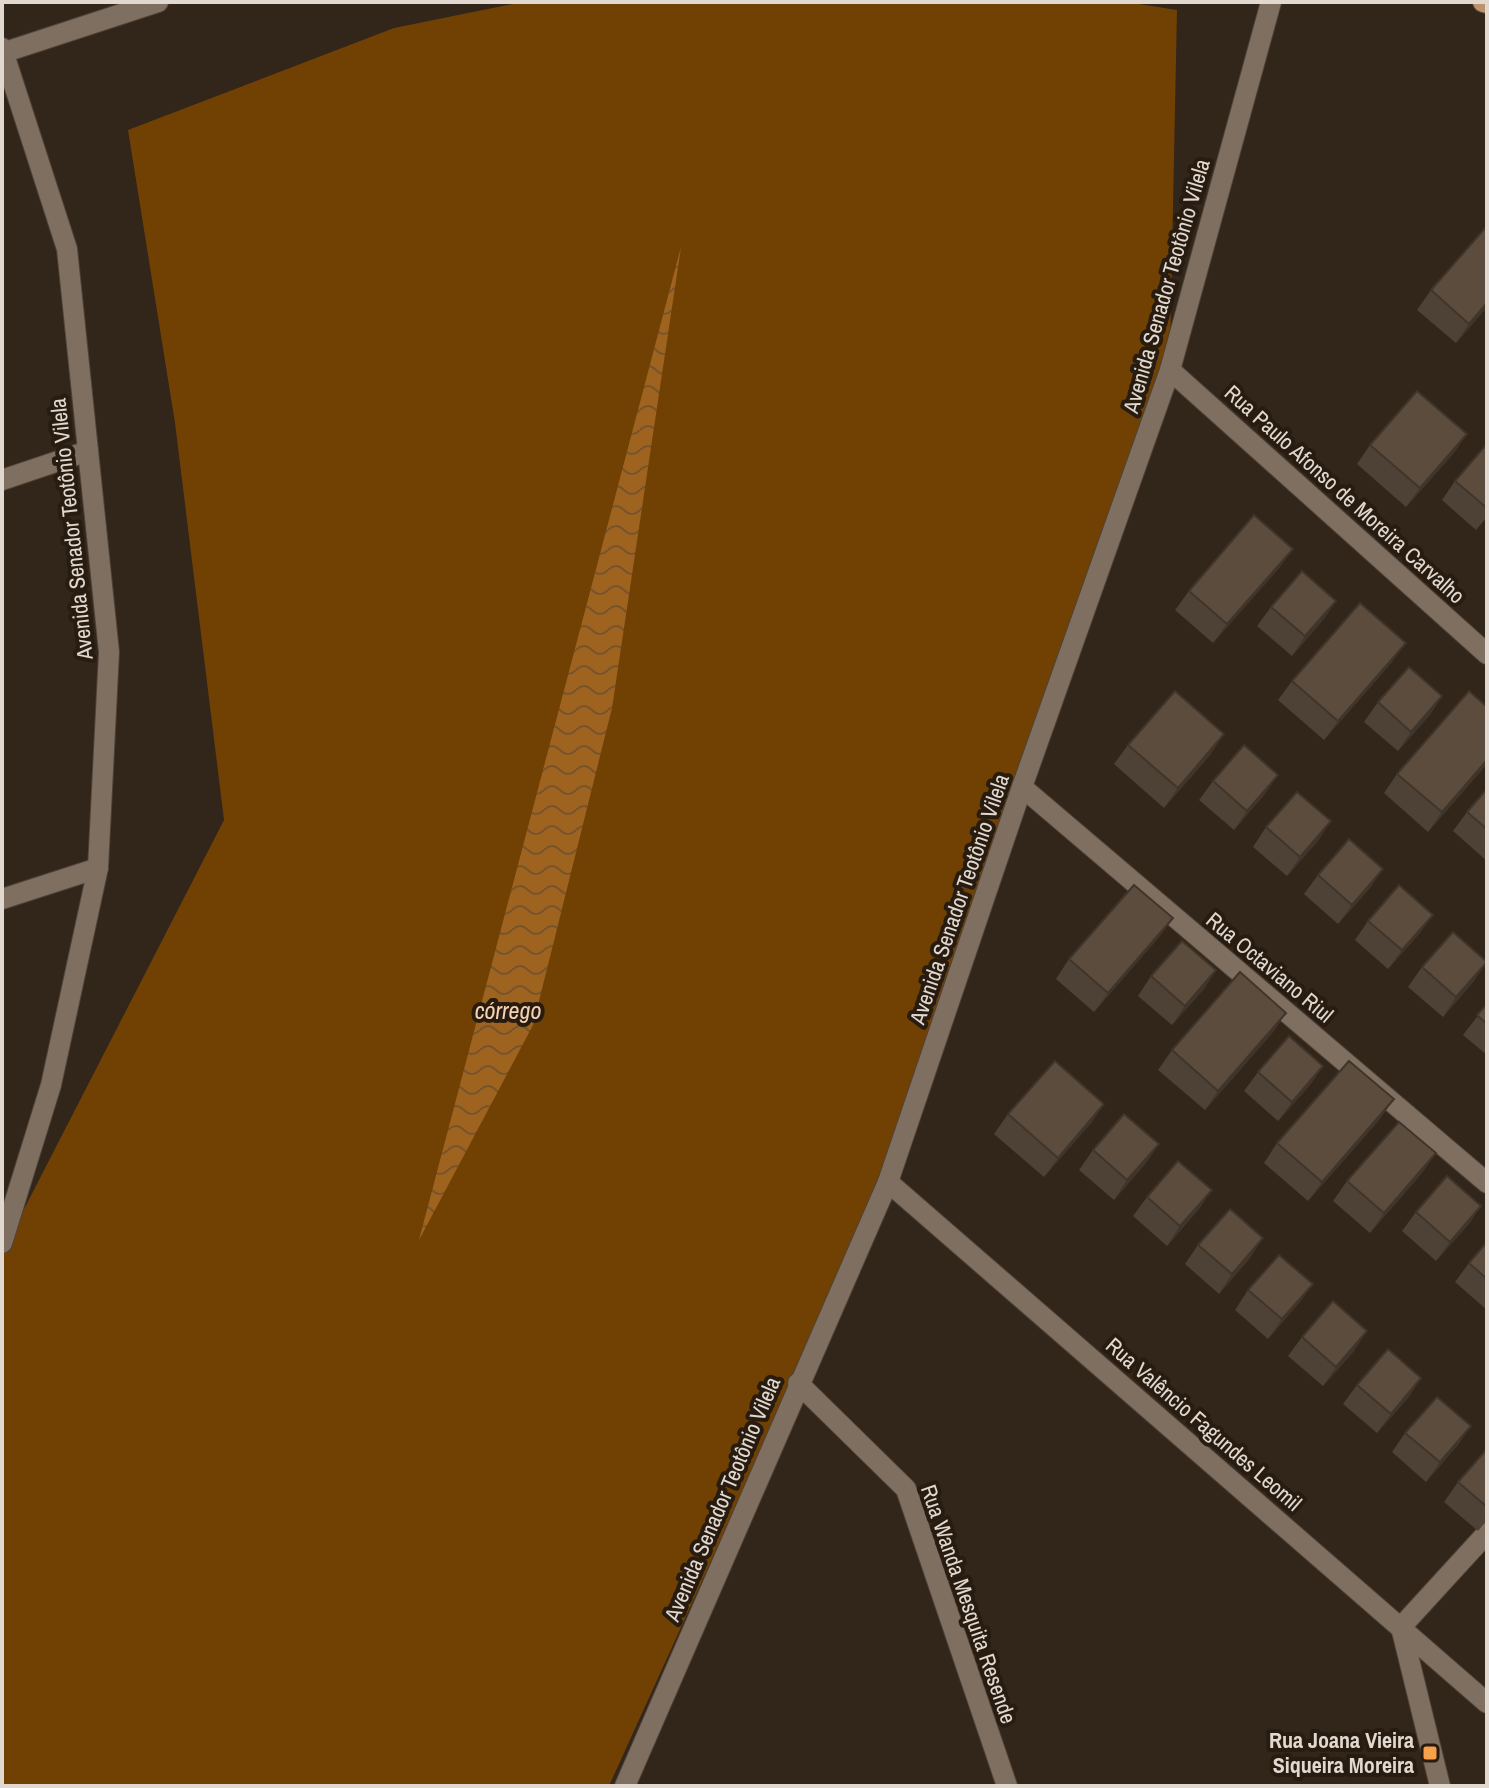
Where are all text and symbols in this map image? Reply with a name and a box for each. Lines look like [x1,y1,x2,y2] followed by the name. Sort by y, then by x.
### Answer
[1115,156,1217,417] street label: Avenida Senador Teotônio Vilela
[1218,378,1472,610] street label: Rua Paulo Afonso de Moreira Carvalho
[42,397,100,662] street label: Avenida Senador Teotônio Vilela
[902,770,1016,1029] street label: Avenida Senador Teotônio Vilela
[1200,905,1340,1029] street label: Rua Octaviano Riul
[475,994,541,1026] water label: córrego
[1100,1331,1308,1517] street label: Rua Valêncio Fagundes Leomil
[656,1372,787,1627] street label: Avenida Senador Teotônio Vilela
[914,1480,1024,1728] street label: Rua Wanda Mesquita Resende
[1269,1725,1414,1780] place label: Rua Joana Vieira Siqueira Moreira
[1421,1744,1439,1762] marker: Rua Joana Vieira Siqueira Moreira

